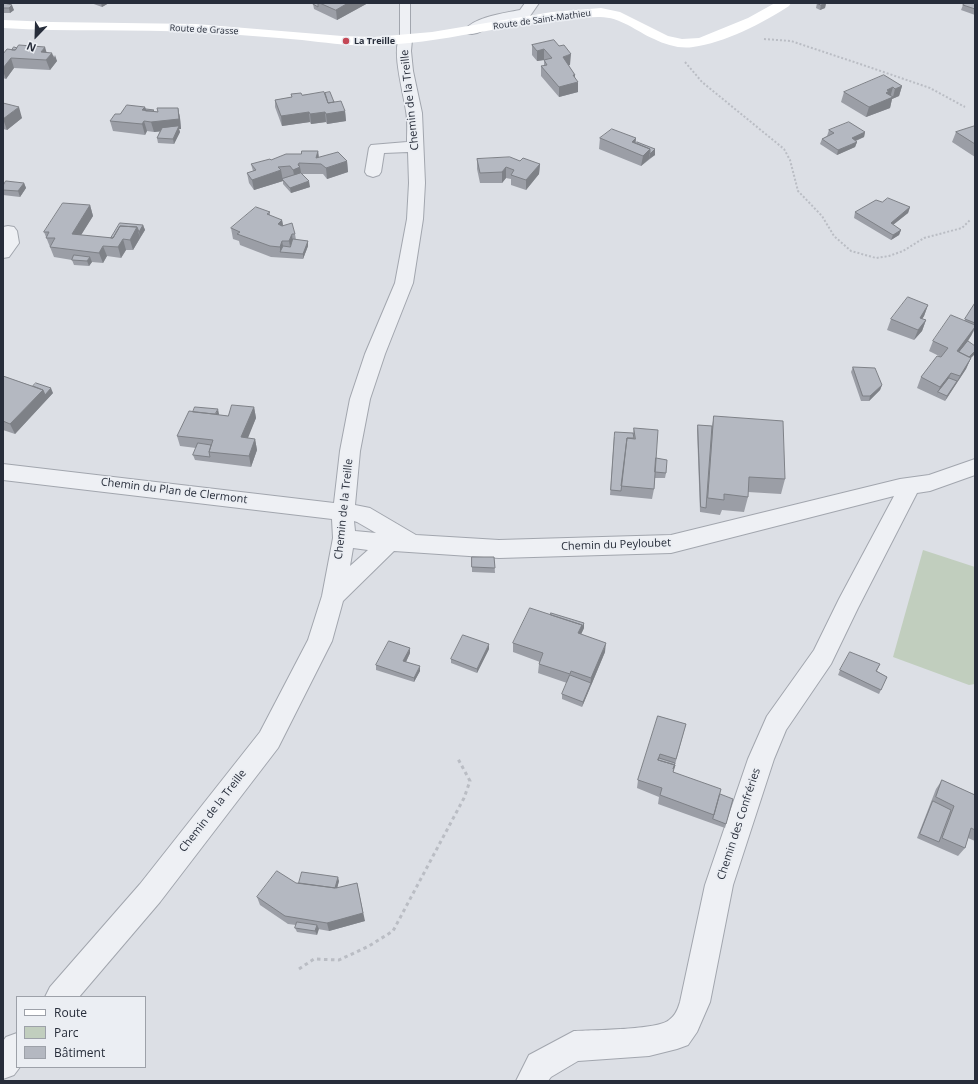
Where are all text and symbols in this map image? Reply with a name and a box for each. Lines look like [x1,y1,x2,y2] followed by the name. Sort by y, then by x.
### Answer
[492,8,592,32] street label: Route de Saint-Mathieu
[16,16,56,56] north arrow
[169,23,239,37] street label: Route de Grasse
[341,36,351,46] marker: La Treille
[354,36,395,46] place label: La Treille
[24,39,38,56] text: N
[398,49,422,151] street label: Chemin de la Treille
[332,458,356,560] street label: Chemin de la Treille
[100,475,248,507] street label: Chemin du Plan de Clermont
[561,536,671,554] street label: Chemin du Peyloubet
[715,766,763,882] street label: Chemin des Confréries
[177,767,249,855] street label: Chemin de la Treille
[16,996,146,1068] legend
[54,1004,87,1021] text: Route
[54,1024,79,1041] text: Parc
[54,1044,105,1061] text: Bâtiment

